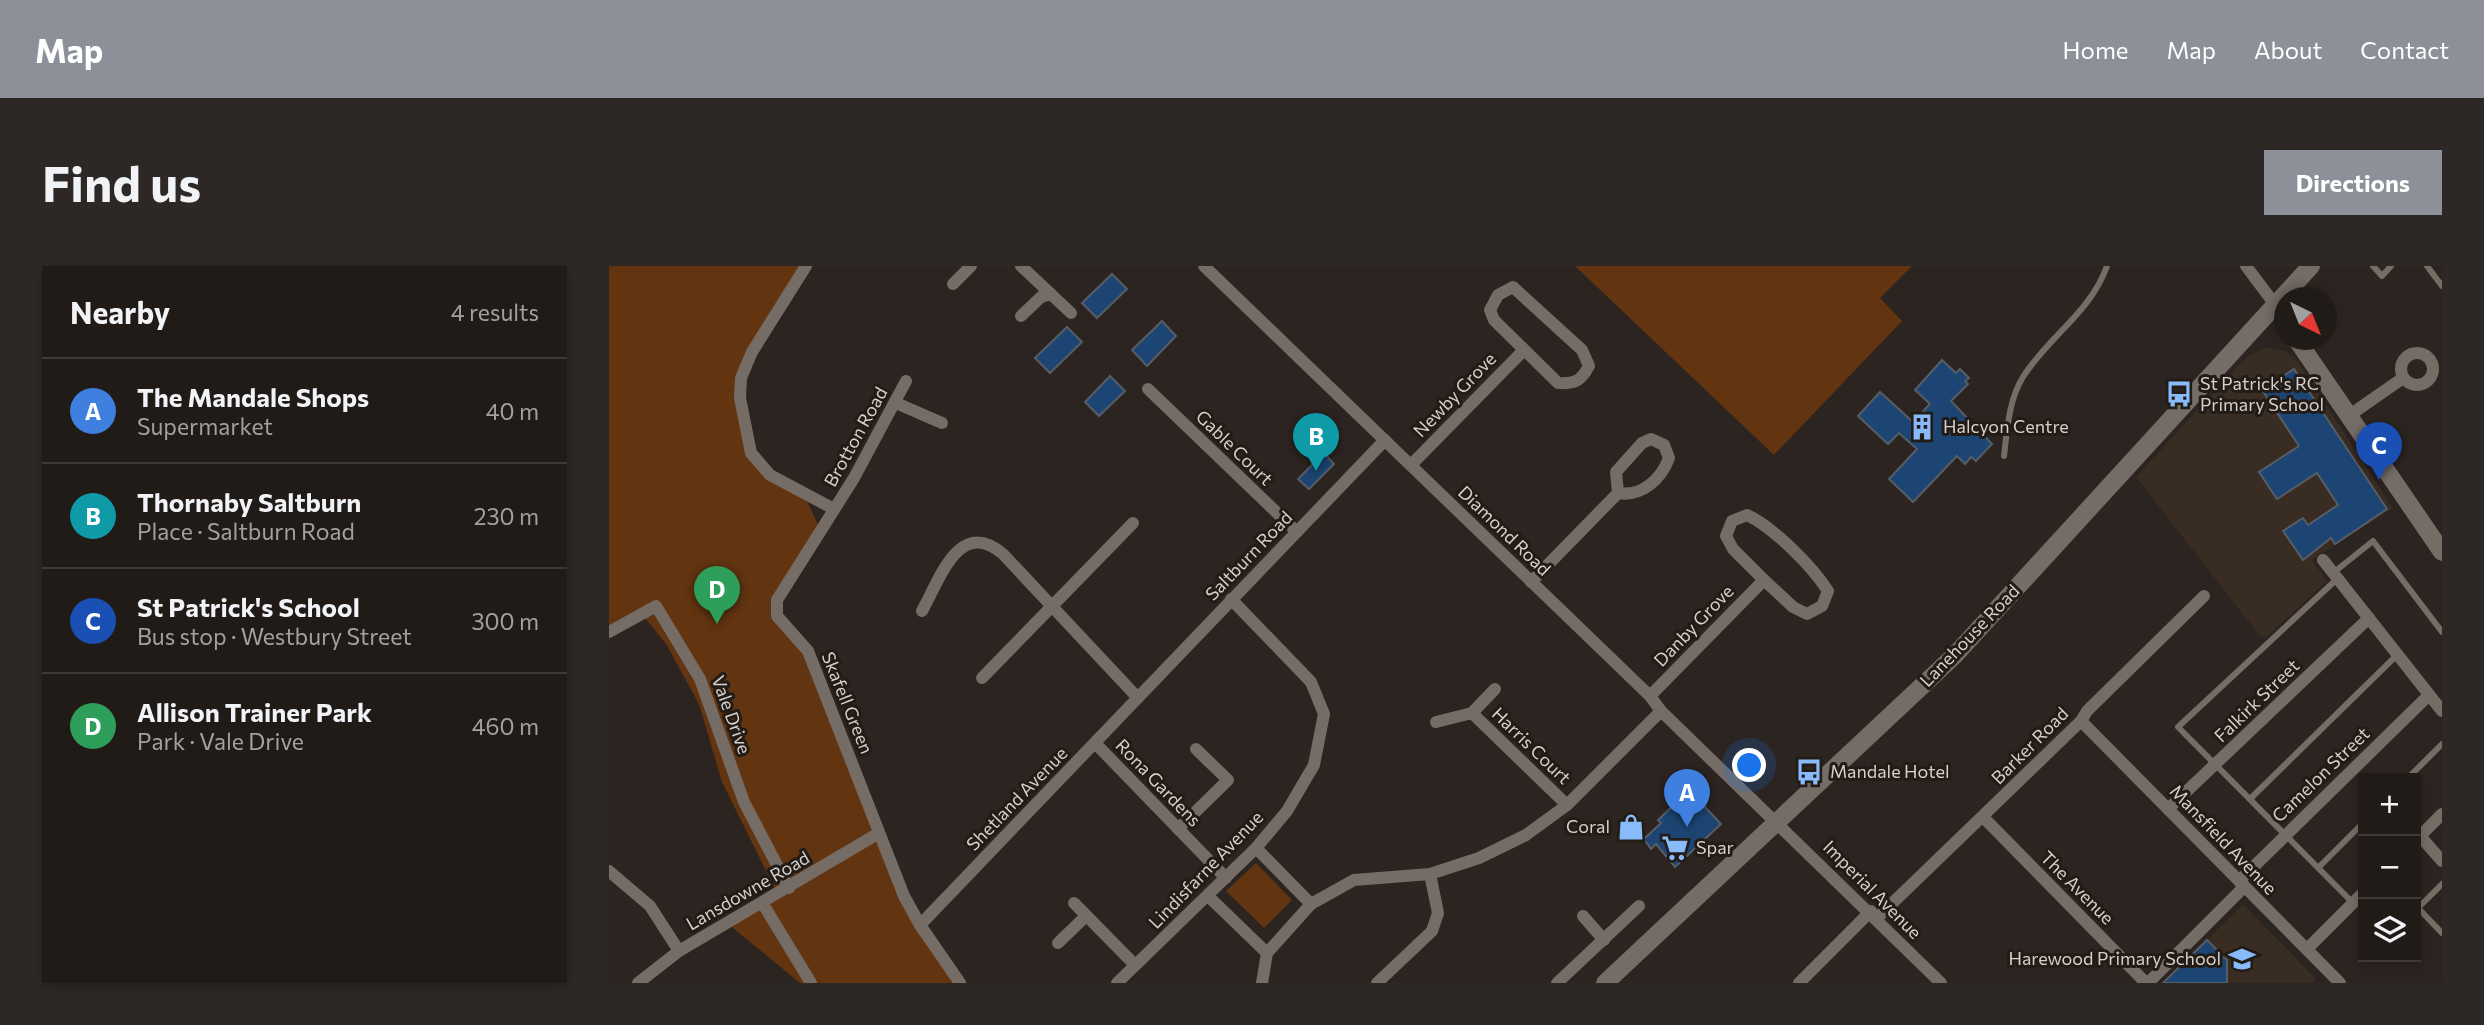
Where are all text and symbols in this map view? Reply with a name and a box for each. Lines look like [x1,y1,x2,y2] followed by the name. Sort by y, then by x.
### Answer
[35,29,103,70] text: Map
[2063,35,2129,64] text: Home
[2167,35,2216,64] text: Map
[2254,35,2322,64] text: About
[2360,35,2449,64] text: Contact
[2264,150,2442,215] button: Directions
[42,152,201,212] text: Find us
[2274,287,2337,350] north arrow
[70,293,170,330] text: Nearby
[451,298,539,326] text: 4 results
[1408,347,1500,441] street label: Newby Grove
[2200,372,2324,415] place label: St Patrick's RC Primary School
[2164,379,2194,409] bus stop icon: St Patrick's RC Primary School
[137,381,369,412] text: The Mandale Shops
[819,383,891,490] street label: Brotton Road
[85,397,101,425] text: A
[486,397,539,425] text: 40 m
[1192,405,1278,489] street label: Gable Court
[137,412,273,440] text: Supermarket
[1907,412,1937,442] building icon: Halcyon Centre
[1293,413,1339,471] pin: B
[1943,415,2069,437] place label: Halcyon Centre
[2356,422,2402,480] pin: C
[1454,481,1555,580] street label: Diamond Road
[137,486,361,517] text: Thornaby Saltburn
[85,502,101,530] text: B
[474,502,539,530] text: 230 m
[1200,506,1296,605] street label: Saltburn Road
[137,517,355,545] text: Place · Saltburn Road
[694,566,740,624] pin: D
[1649,580,1738,671] street label: Danby Grove
[1915,580,2024,691] street label: Lanehouse Road
[137,591,360,622] text: St Patrick's School
[85,607,101,635] text: C
[471,607,539,635] text: 300 m
[137,622,412,650] text: Bus stop · Westbury Street
[818,648,878,757] street label: Skafell Green
[2209,654,2303,746] street label: Falkirk Street
[708,672,756,757] street label: Vale Drive
[137,696,372,727] text: Allison Trainer Park
[1488,702,1576,788] street label: Harris Court
[1986,702,2072,788] street label: Barker Road
[85,712,101,740] text: D
[472,712,539,740] text: 460 m
[2267,722,2374,826] street label: Camelon Street
[137,727,304,755] text: Park · Vale Drive
[1111,734,1206,831] street label: Rona Gardens
[961,742,1071,855] street label: Shetland Avenue
[1732,748,1766,782] your location
[1794,757,1824,787] bus stop icon: Mandale Hotel
[1830,760,1950,782] place label: Mandale Hotel
[1664,769,1710,827] pin: A
[2358,773,2421,962] map controls
[2358,773,2421,836] button: +
[2166,780,2282,899] street label: Mansfield Avenue
[1143,806,1267,933] street label: Lindisfarne Avenue
[1616,812,1646,842] shop icon: Coral
[1566,815,1610,837] place label: Coral
[1660,833,1690,863] supermarket icon: Spar
[1696,836,1734,858] place label: Spar
[1819,836,1926,943] street label: Imperial Avenue
[2358,836,2421,899] button: −
[682,846,813,934] street label: Lansdowne Road
[2036,846,2119,929] street label: The Avenue
[2358,899,2421,962] button: layers
[2227,944,2257,974] school or university icon: Harewood Primary School
[2008,947,2221,969] place label: Harewood Primary School

